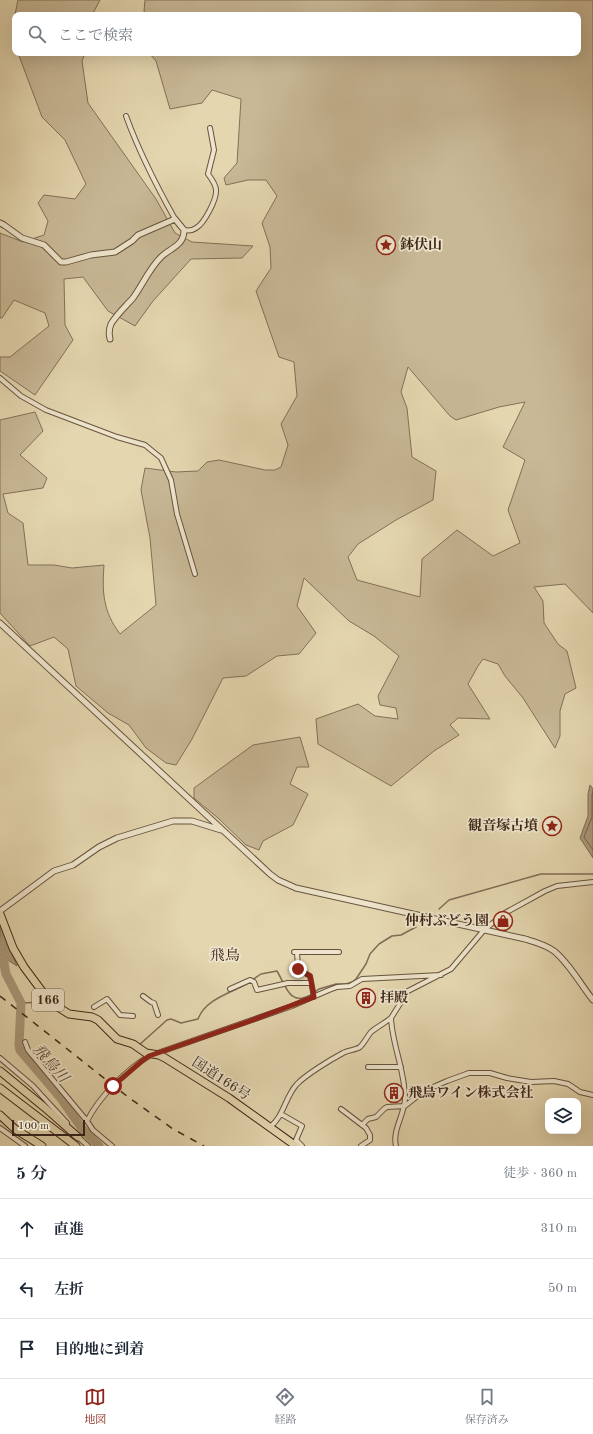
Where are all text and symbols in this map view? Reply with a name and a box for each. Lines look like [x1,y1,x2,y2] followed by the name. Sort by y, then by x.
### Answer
[12,12,581,56] search box
[26,23,48,45] icon: search
[58,29,133,44] text: ここで検索
[375,234,397,256] place icon: 鉢伏山
[400,237,442,252] place label: 鉢伏山
[541,815,563,837] place icon: 観音塚古墳
[468,817,538,833] place label: 観音塚古墳
[492,910,514,932] shop icon: 仲村ぶどう園
[405,913,489,928] place label: 仲村ぶどう園
[210,947,240,964] district label: 飛鳥
[289,960,307,978] route end
[355,987,377,1009] building icon: 拝殿
[32,989,64,1011] road number: 166
[380,990,408,1005] place label: 拝殿
[30,1041,73,1087] water label: 飛鳥川
[189,1054,253,1103] street label: 国道166号
[104,1077,122,1095] route start
[383,1082,405,1104] building icon: 飛鳥ワイン株式会社
[408,1084,534,1100] place label: 飛鳥ワイン株式会社
[545,1098,581,1134] map controls
[545,1098,581,1134] button: layers
[12,1118,85,1137] scale bar
[18,1121,49,1132] text: 100 m
[16,1166,48,1183] text: 5 分
[503,1167,577,1180] text: 徒歩 · 360 m
[16,1218,38,1240] icon: ahead
[540,1222,577,1235] text: 310 m
[54,1223,84,1238] text: 直進
[16,1278,38,1300] icon: left
[548,1282,577,1295] text: 50 m
[54,1283,84,1298] text: 左折
[16,1338,38,1360] icon: arrive
[54,1343,144,1358] text: 目的地に到着
[84,1386,106,1428] tab: 地図
[274,1386,296,1428] tab: 経路
[465,1386,509,1428] tab: 保存済み

